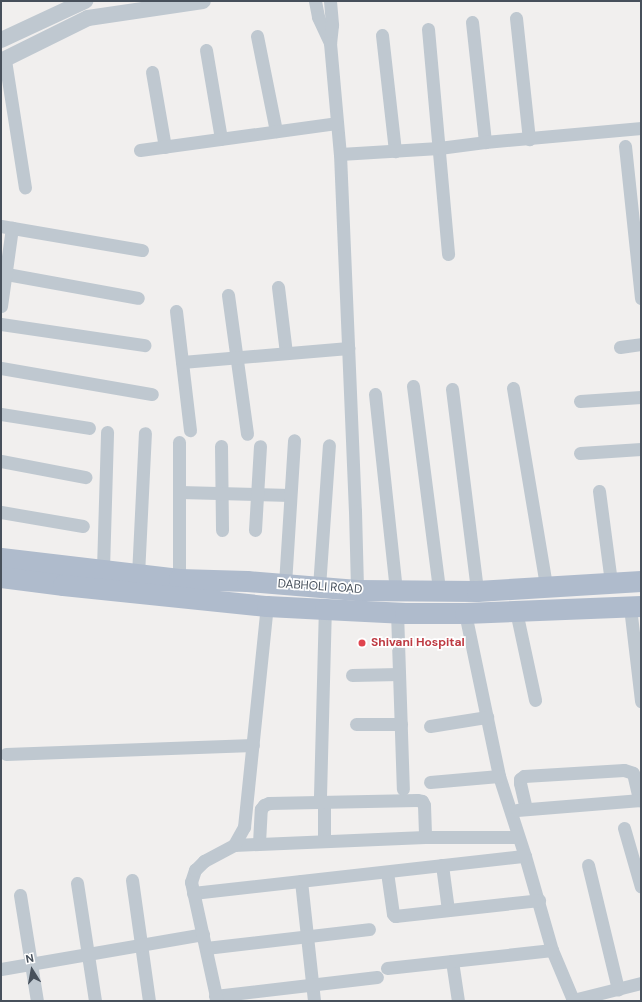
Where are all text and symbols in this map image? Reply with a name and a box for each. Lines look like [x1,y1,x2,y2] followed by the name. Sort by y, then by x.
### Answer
[277,577,363,597] street label: DABHOLI ROAD
[371,636,465,650] place label: Shivani Hospital
[356,637,368,649] marker: Shivani Hospital
[12,950,52,990] north arrow
[24,951,35,966] text: N

